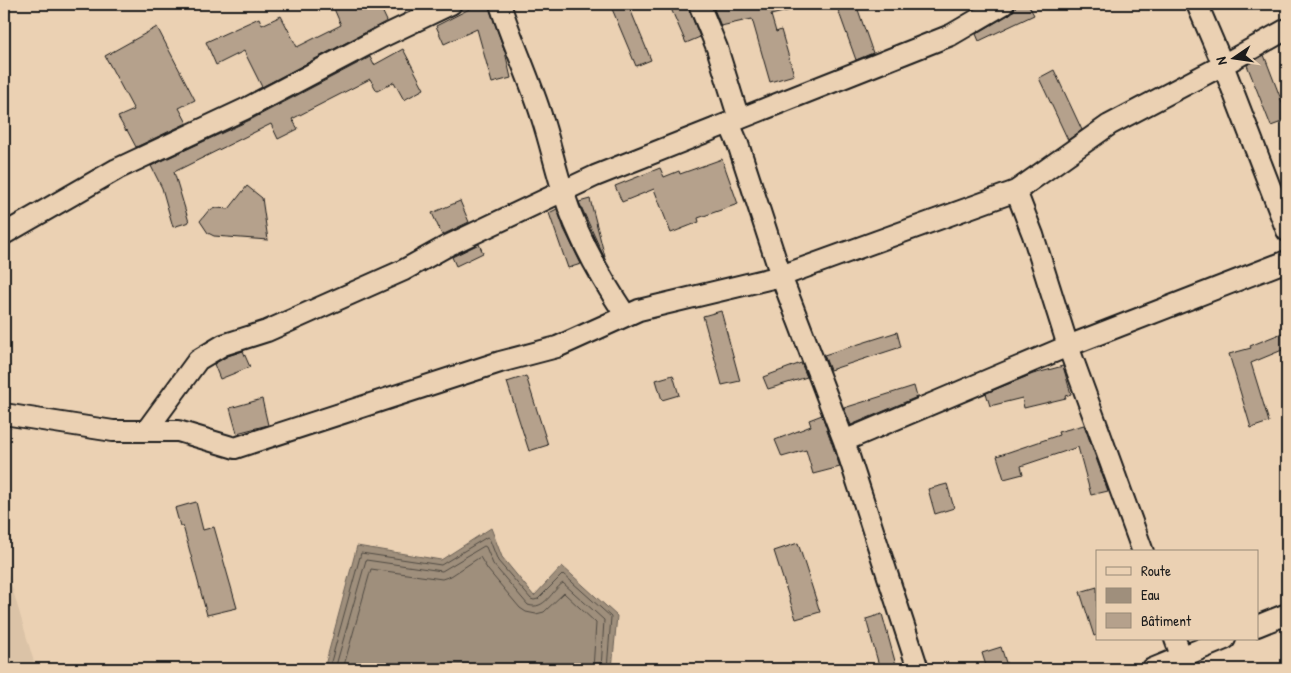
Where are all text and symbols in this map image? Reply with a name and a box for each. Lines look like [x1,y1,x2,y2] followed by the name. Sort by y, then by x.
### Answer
[1208,32,1258,82] north arrow
[1211,55,1231,67] text: N
[1096,550,1258,640] legend
[1141,560,1171,581] text: Route
[1141,584,1160,605] text: Eau
[1141,610,1192,631] text: Bâtiment

